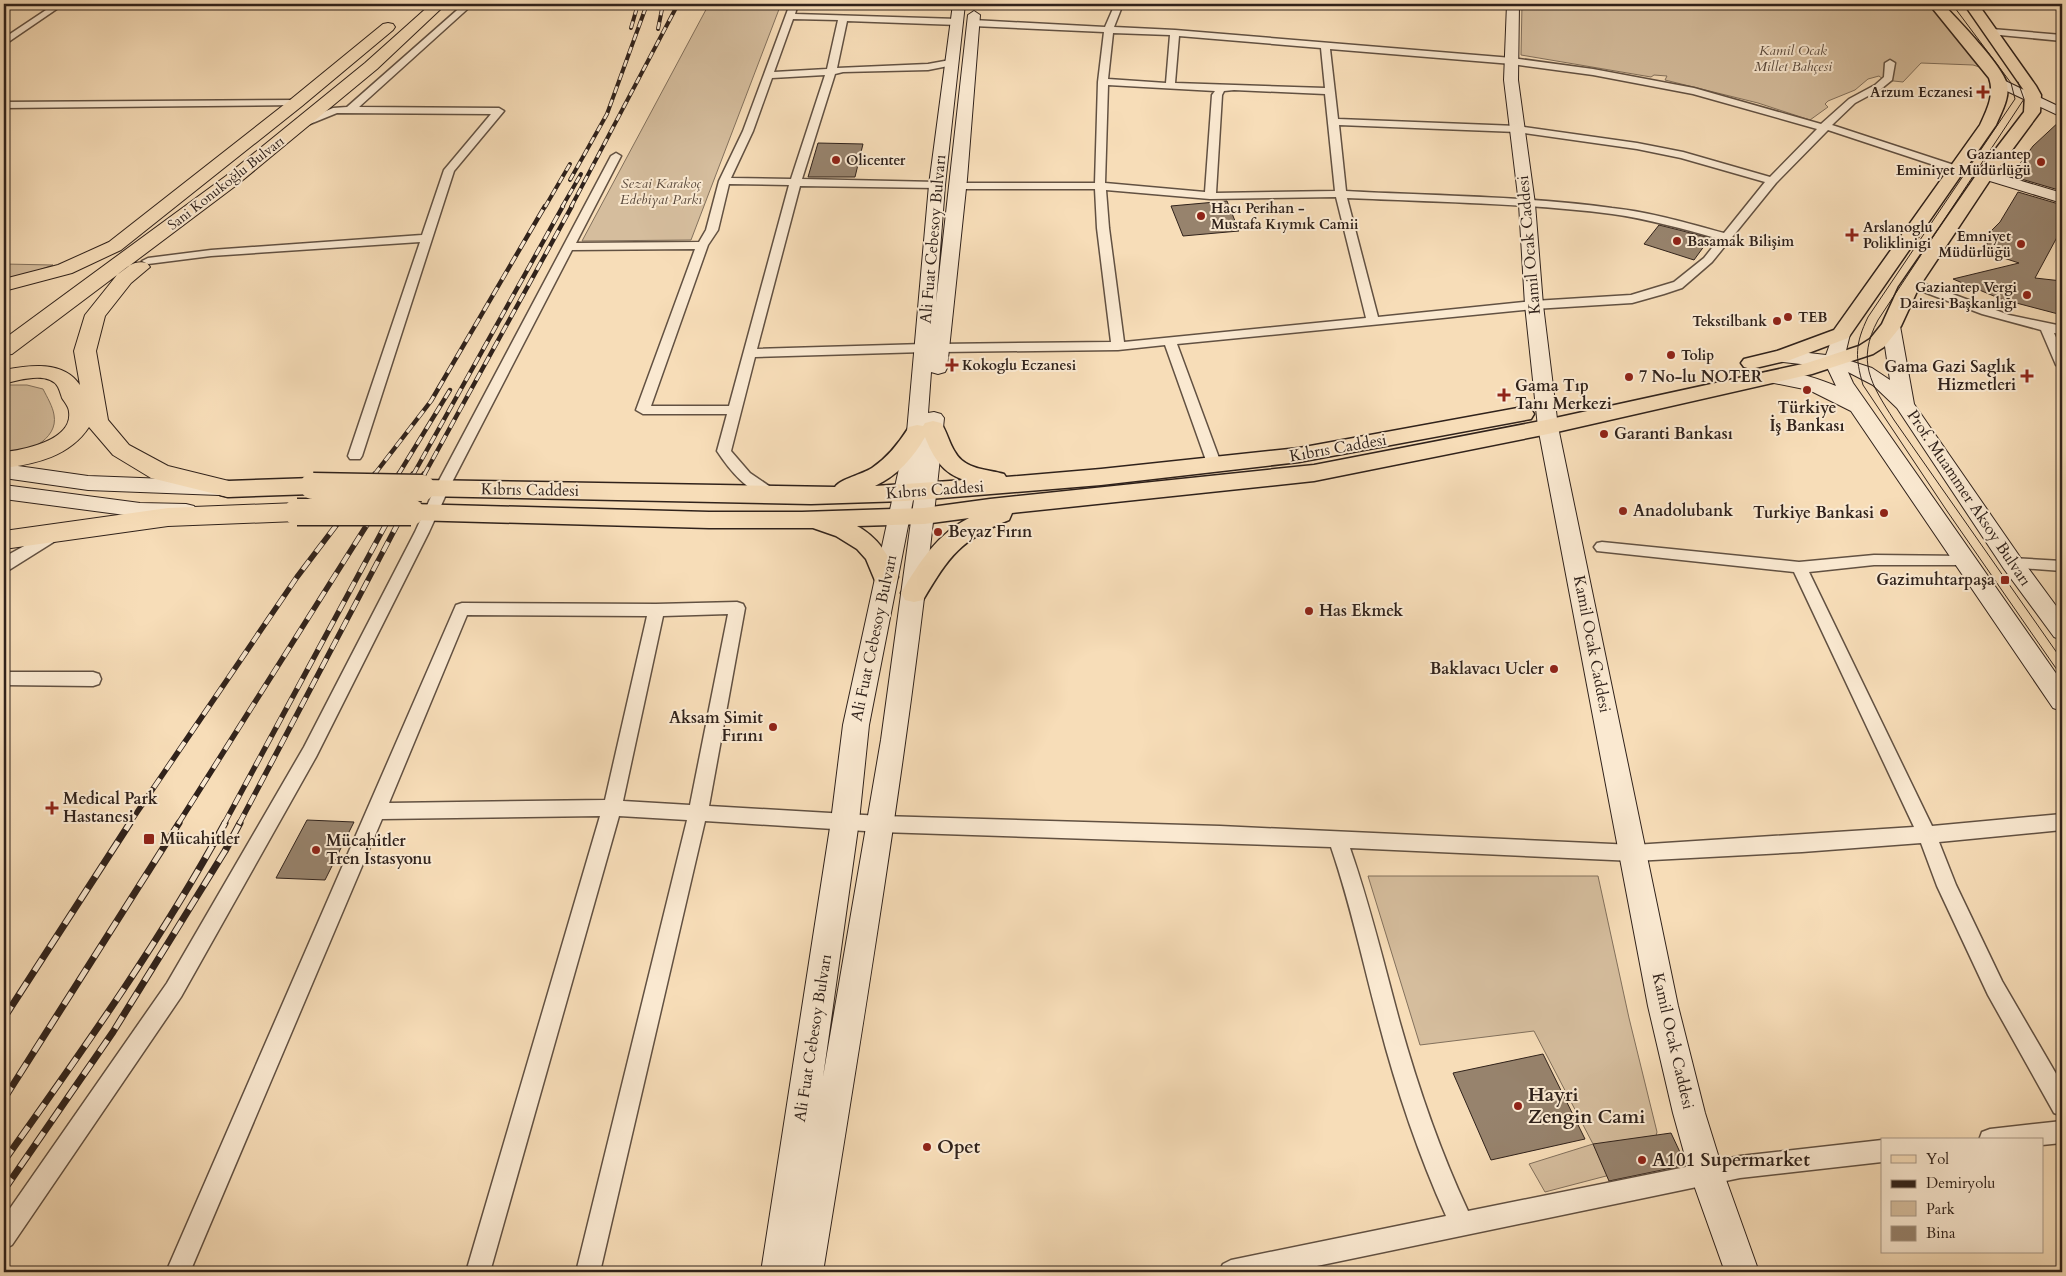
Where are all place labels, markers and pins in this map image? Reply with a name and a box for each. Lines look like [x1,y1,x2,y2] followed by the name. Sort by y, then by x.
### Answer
[1870,83,1974,102] place label: Arzum Eczanesi
[1977,86,1989,98] marker: Arzum Eczanesi
[1896,145,2031,180] place label: Gaziantep Eminiyet Müdürlüğü
[846,151,906,170] place label: Olicenter
[830,154,842,166] marker: Olicenter
[2035,156,2047,168] marker: Gaziantep Eminiyet Müdürlüğü
[1211,199,1359,234] place label: Hacı Perihan - Mustafa Kıymık Camii
[1195,210,1207,222] marker: Hacı Perihan - Mustafa Kıymık Camii
[1863,218,1933,253] place label: Arslanoglu Poliklinigi
[1939,227,2011,262] place label: Emniyet Müdürlüğü
[1845,228,1859,242] marker: Arslanoglu Poliklinigi
[1687,232,1794,251] place label: Basamak Bilişim
[1671,235,1683,247] marker: Basamak Bilişim
[2015,238,2027,250] marker: Emniyet Müdürlüğü
[1900,278,2018,313] place label: Gaziantep Vergi Dairesi Başkanlığı
[2021,289,2033,301] marker: Gaziantep Vergi Dairesi Başkanlığı
[1798,308,1827,327] place label: TEB
[1782,311,1794,323] marker: TEB
[1692,312,1767,331] place label: Tekstilbank
[1771,315,1783,327] marker: Tekstilbank
[1681,346,1714,365] place label: Tolip
[1665,349,1677,361] marker: Tolip
[962,356,1077,375] place label: Kokoglu Eczanesi
[1884,356,2016,396] place label: Gama Gazi Saglık Hizmetleri
[946,359,958,371] marker: Kokoglu Eczanesi
[1639,366,1763,388] place label: 7 No-lu NOTER
[2020,369,2034,383] marker: Gama Gazi Saglık Hizmetleri
[1623,371,1635,383] marker: 7 No-lu NOTER
[1515,375,1612,415] place label: Gama Tıp Tanı Merkezi
[1801,384,1813,396] marker: Türkiye İş Bankası
[1497,388,1511,402] marker: Gama Tıp Tanı Merkezi
[1769,397,1845,437] place label: Türkiye İş Bankası
[1614,423,1733,445] place label: Garanti Bankası
[1598,428,1610,440] marker: Garanti Bankası
[1633,500,1733,522] place label: Anadolubank
[1753,502,1874,524] place label: Turkiye Bankasi
[1617,505,1629,517] marker: Anadolubank
[1878,507,1890,519] marker: Turkiye Bankasi
[948,521,1033,543] place label: Beyaz Fırın
[932,526,944,538] marker: Beyaz Fırın
[1876,569,1995,591] place label: Gazimuhtarpaşa
[1999,574,2011,586] marker: Gazimuhtarpaşa
[1319,600,1403,622] place label: Has Ekmek
[1303,605,1315,617] marker: Has Ekmek
[1430,658,1545,680] place label: Baklavacı Ucler
[1548,663,1560,675] marker: Baklavacı Ucler
[669,707,763,747] place label: Aksam Simit Fırını
[767,721,779,733] marker: Aksam Simit Fırını
[63,788,158,828] place label: Medical Park Hastanesi
[45,801,59,815] marker: Medical Park Hastanesi
[160,828,240,850] place label: Mücahitler
[326,830,432,870] place label: Mücahitler Tren İstasyonu
[142,832,156,846] marker: Mücahitler
[310,844,322,856] marker: Mücahitler Tren İstasyonu
[1528,1082,1645,1130] place label: Hayri Zengin Cami
[1512,1100,1524,1112] marker: Hayri Zengin Cami
[937,1134,981,1160] place label: Opet
[921,1141,933,1153] marker: Opet
[1652,1147,1810,1173] place label: A101 Supermarket
[1636,1154,1648,1166] marker: A101 Supermarket

